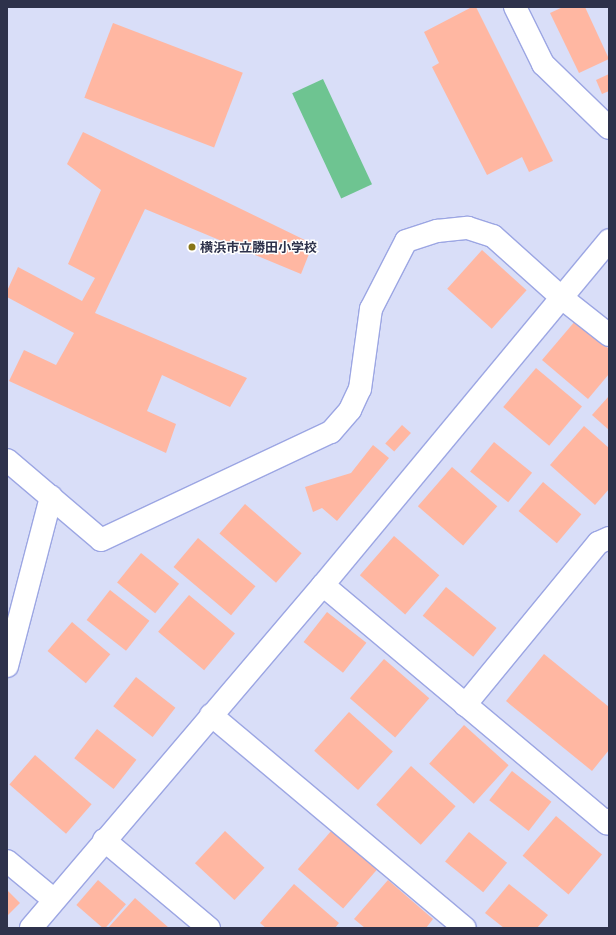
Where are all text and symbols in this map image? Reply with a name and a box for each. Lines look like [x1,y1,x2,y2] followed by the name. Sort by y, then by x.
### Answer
[200,239,317,255] place label: 横浜市立勝田小学校
[187,242,197,252] marker: 横浜市立勝田小学校

